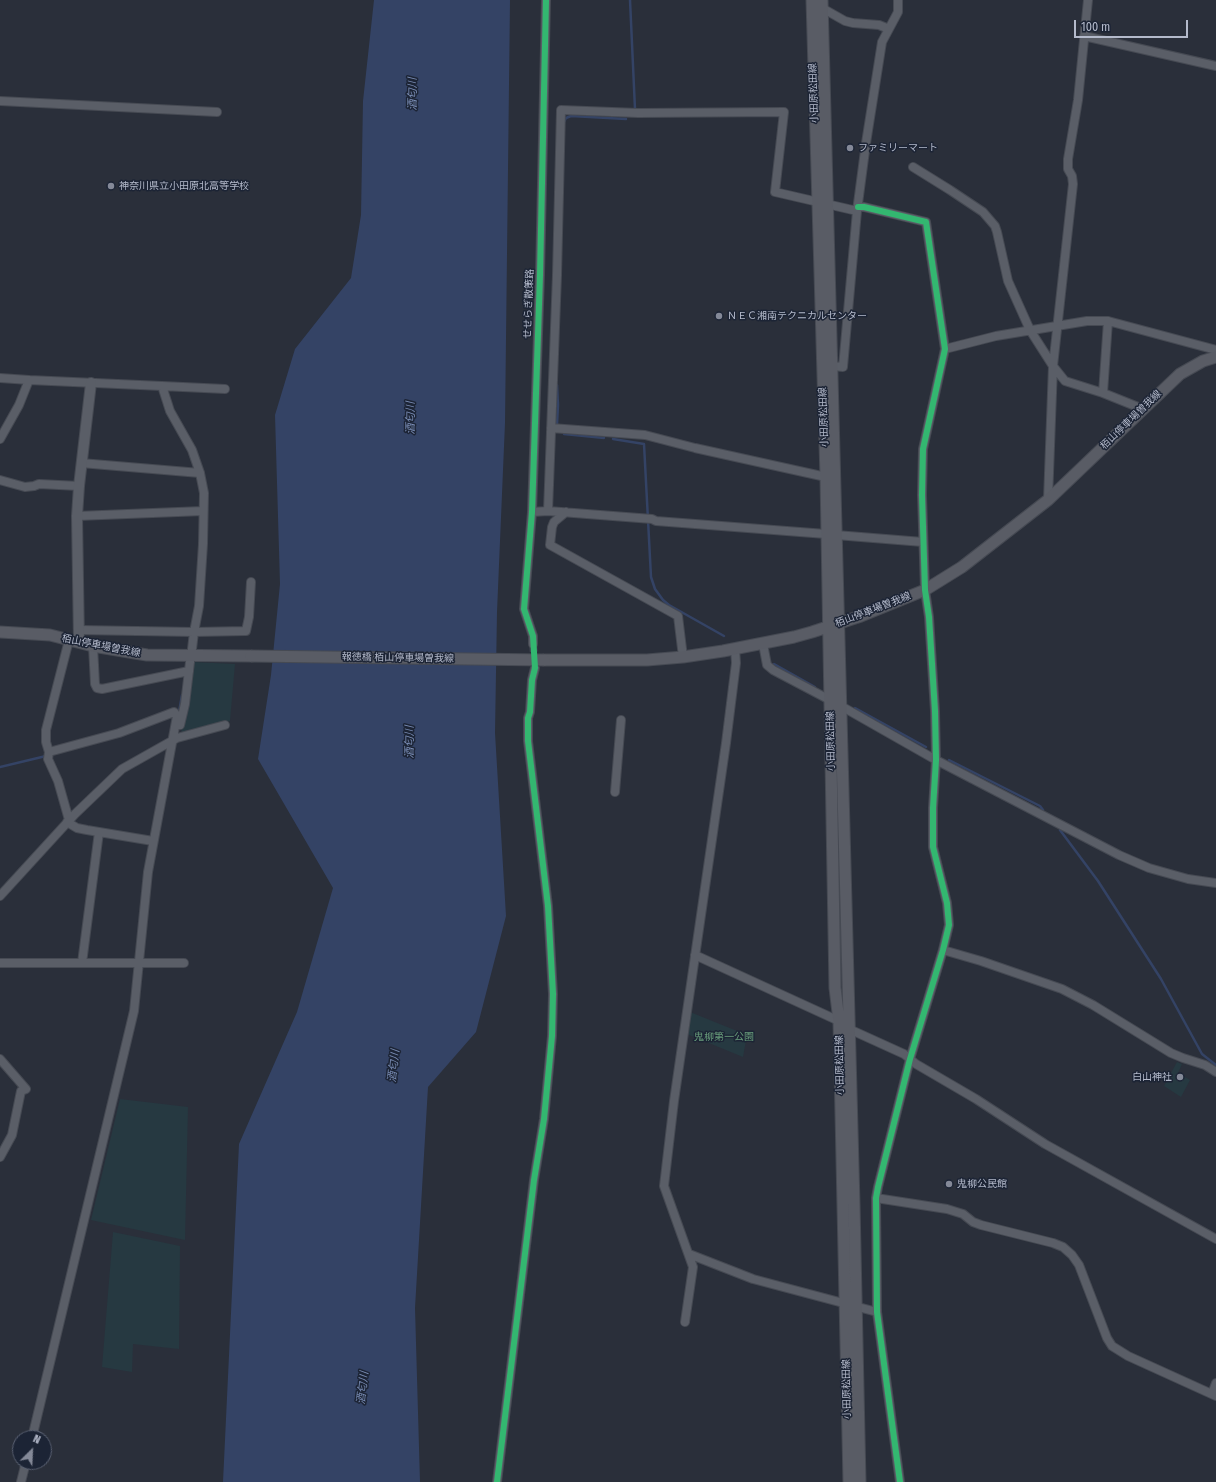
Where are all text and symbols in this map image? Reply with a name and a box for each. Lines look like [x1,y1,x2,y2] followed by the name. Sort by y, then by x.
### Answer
[1076,12,1190,38] scale bar
[1081,20,1110,34] text: 100 m
[807,63,821,123] street label: 小田原松田線
[406,78,420,110] water label: 酒匂川
[858,142,938,154] place label: ファミリーマート
[845,143,855,153] marker: ファミリーマート
[119,180,249,192] place label: 神奈川県立小田原北高等学校
[106,181,116,191] marker: 神奈川県立小田原北高等学校
[522,269,536,339] street label: せせらぎ散策路
[727,310,867,322] place label: ＮＥＣ湘南テクニカルセンター
[714,311,724,321] marker: ＮＥＣ湘南テクニカルセンター
[817,387,831,447] street label: 小田原松田線
[1098,388,1164,452] street label: 栢山停車場曽我線
[404,402,418,434] water label: 酒匂川
[834,590,912,630] street label: 栢山停車場曽我線
[61,632,141,660] street label: 栢山停車場曽我線
[342,651,454,665] street label: 報徳橋 栢山停車場曽我線
[824,711,838,771] street label: 小田原松田線
[403,726,417,758] water label: 酒匂川
[694,1031,754,1043] park label: 鬼柳第一公園
[833,1035,847,1095] street label: 小田原松田線
[386,1049,402,1083] water label: 酒匂川
[1132,1071,1172,1083] place label: 白山神社
[1175,1072,1185,1082] marker: 白山神社
[957,1178,1007,1190] place label: 鬼柳公民館
[944,1179,954,1189] marker: 鬼柳公民館
[840,1359,854,1419] street label: 小田原松田線
[355,1371,371,1405] water label: 酒匂川
[12,1430,52,1470] north arrow
[31,1432,42,1447] text: N

